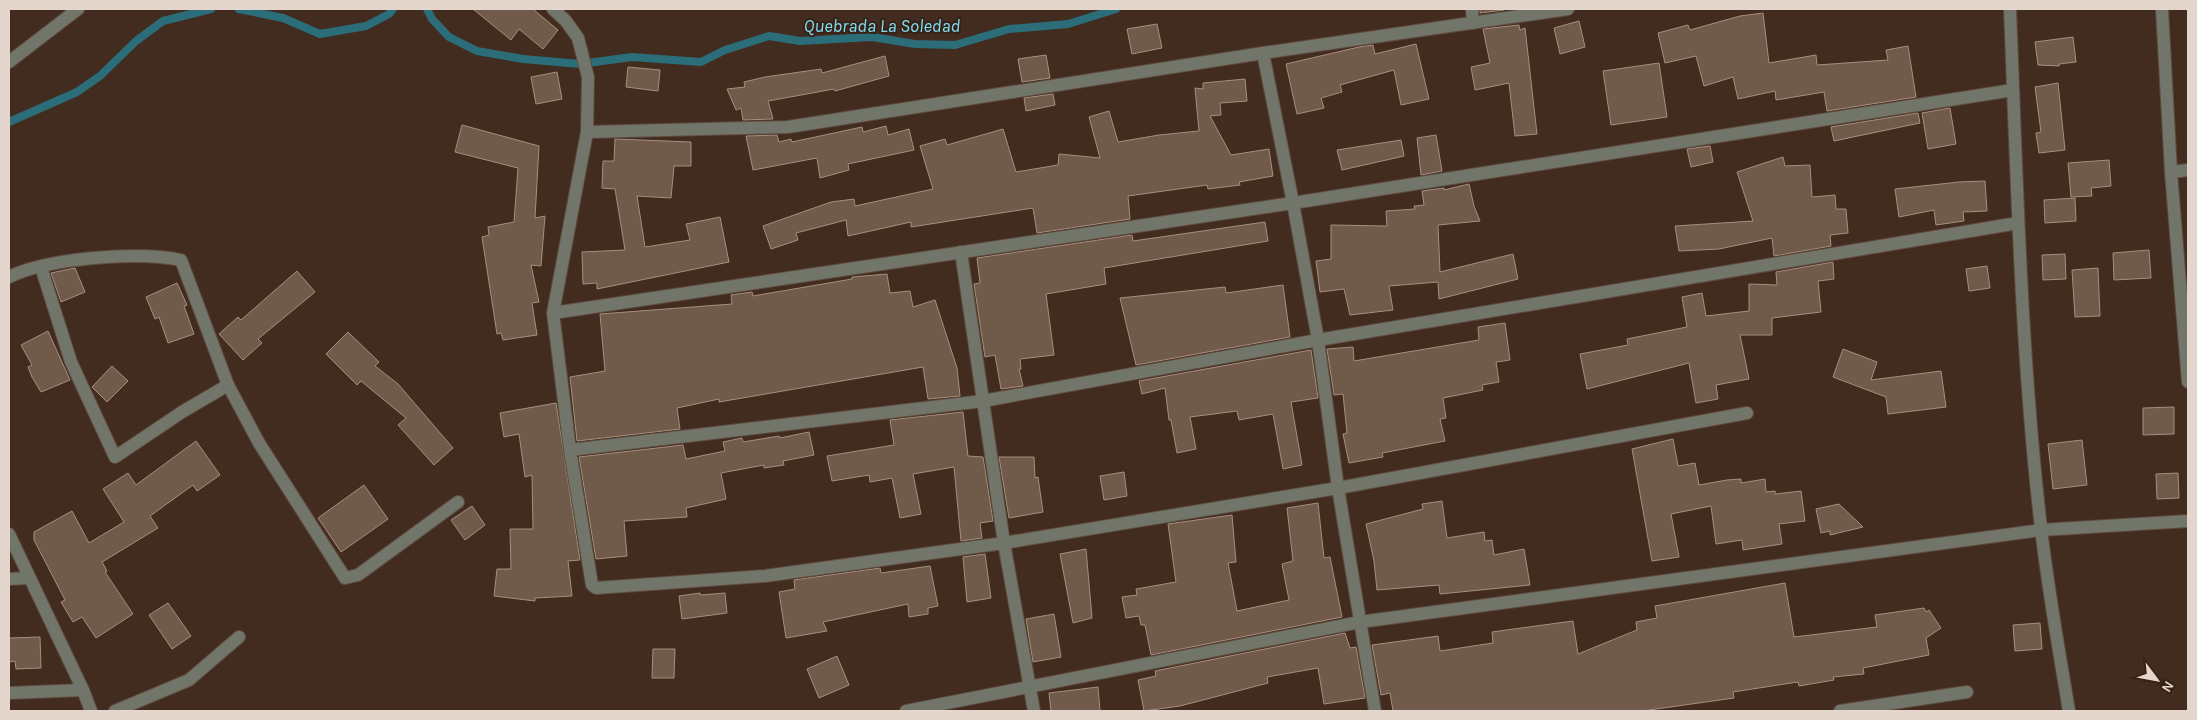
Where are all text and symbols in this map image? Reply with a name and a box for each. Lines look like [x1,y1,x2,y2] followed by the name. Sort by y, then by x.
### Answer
[804,15,961,37] water label: Quebrada La Soledad
[2132,655,2182,705] north arrow
[2158,678,2177,695] text: N

